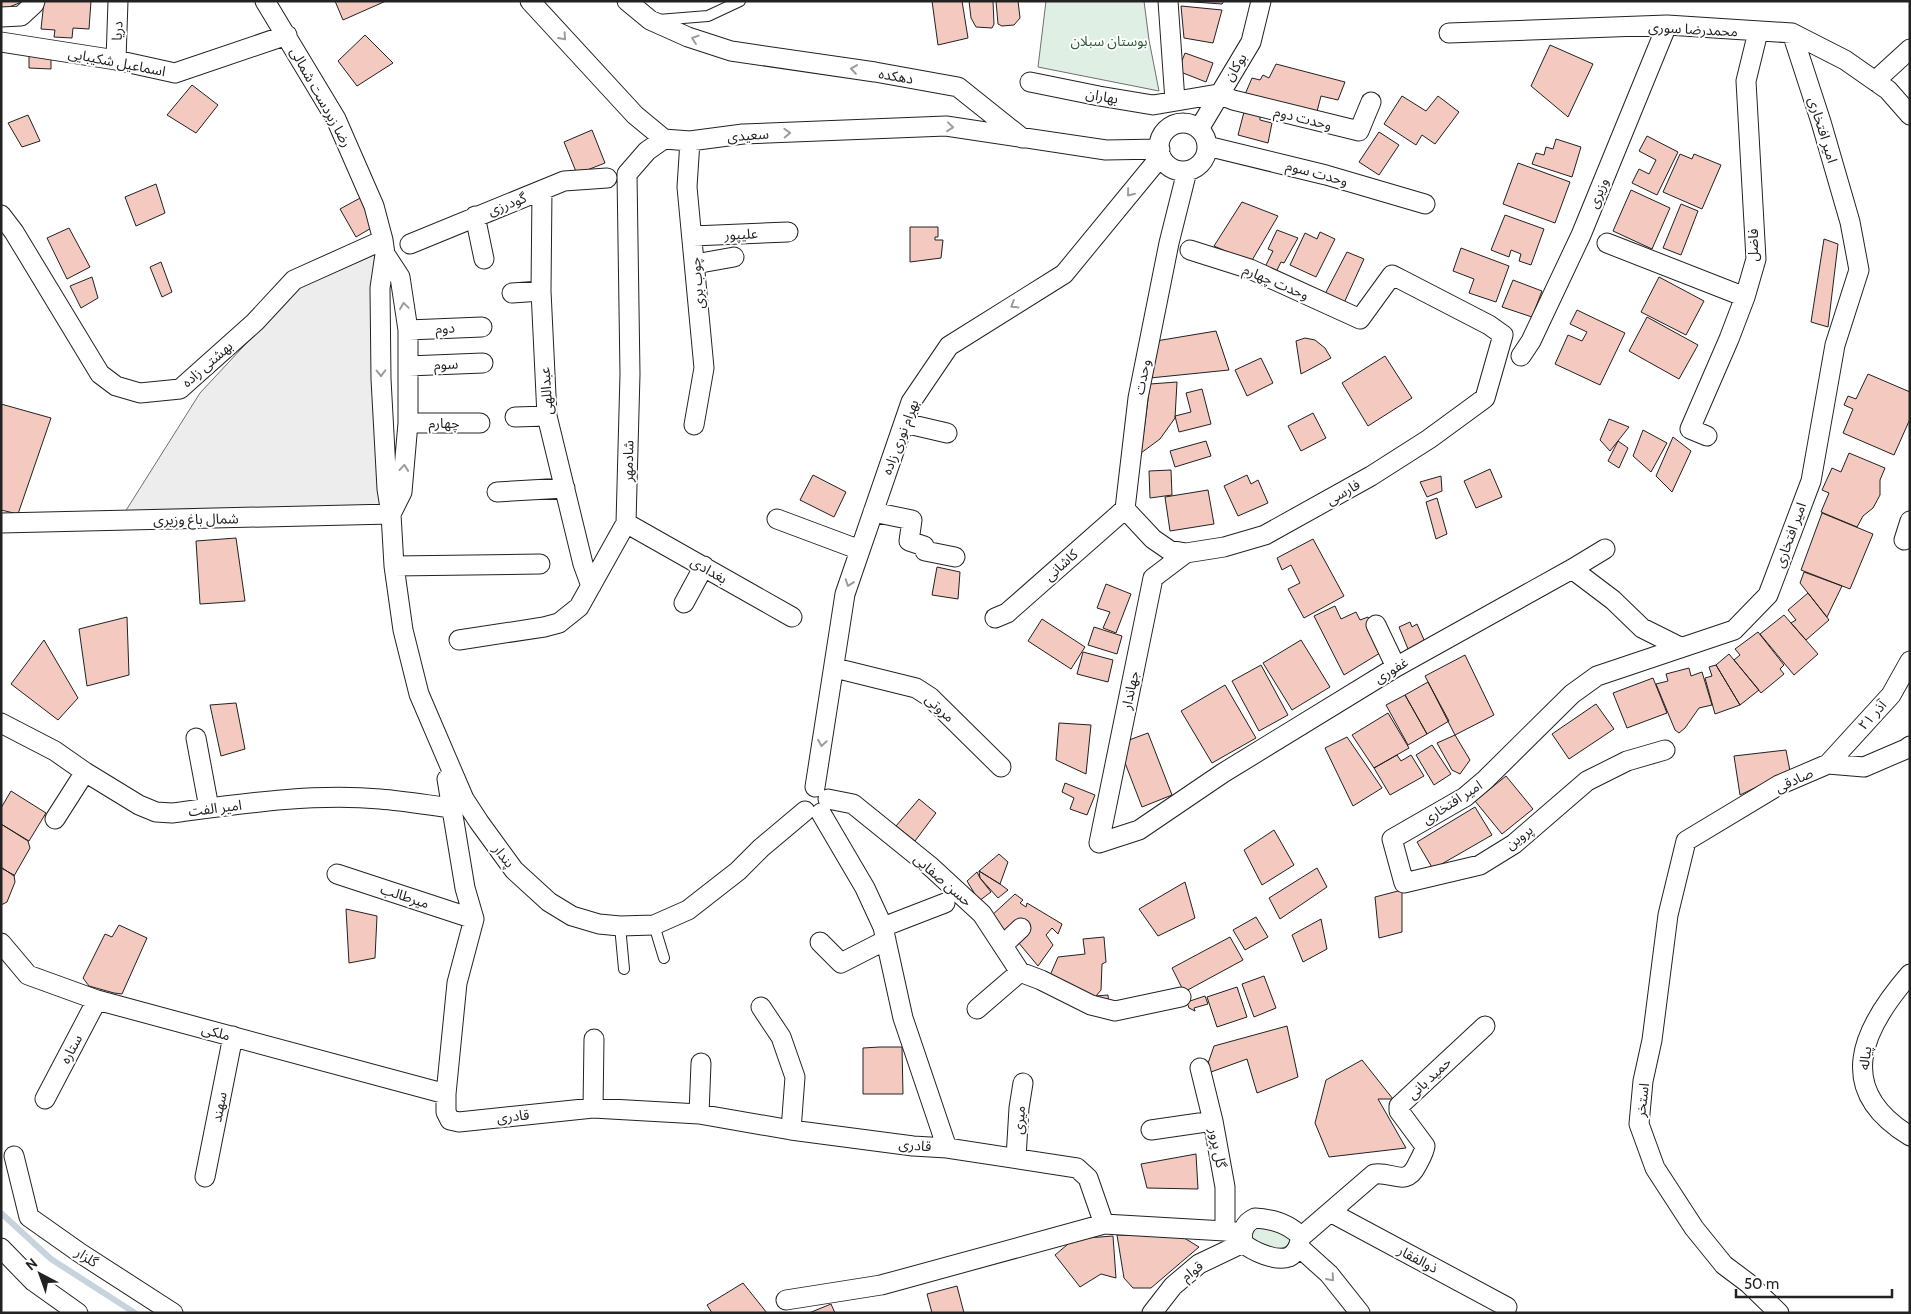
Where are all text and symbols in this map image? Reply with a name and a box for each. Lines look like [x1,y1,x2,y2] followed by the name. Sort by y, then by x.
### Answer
[1648,18,1738,40] street label: محمدرضا سوری
[107,20,127,41] street label: دریا
[557,32,566,41] one-way arrow
[1070,32,1148,50] park label: بوستان سبلان
[691,35,700,45] one-way arrow
[67,44,167,80] street label: اسماعیل شکیبایی
[286,44,356,150] street label: رضا زبردست شمالی
[1219,49,1251,84] street label: بوکان
[850,64,858,75] one-way arrow
[877,64,915,88] street label: دهکده
[1084,84,1120,108] street label: بهاران
[1804,95,1842,165] street label: امیر افتخاری
[1272,102,1334,136] street label: وحدت دوم
[946,121,954,132] one-way arrow
[727,125,769,145] street label: سعیدی
[784,127,792,138] one-way arrow
[1284,156,1350,192] street label: وحدت سوم
[1584,175,1612,211] street label: وزیری
[485,188,529,220] street label: گودرزی
[1127,188,1136,197] one-way arrow
[723,224,758,245] street label: علیپور
[1744,228,1762,262] street label: فاضل
[686,256,709,310] street label: چوب بری
[1240,260,1312,306] street label: وحدت چهارم
[1011,298,1020,308] one-way arrow
[400,302,410,310] one-way arrow
[435,318,456,340] street label: دوم
[178,337,236,391] street label: بهشتی زاده
[433,354,459,376] street label: سوم
[1130,358,1154,396] street label: وحدت
[535,366,557,416] street label: عبداللهی
[376,369,386,377] one-way arrow
[877,397,925,478] street label: بهرام نوری زاده
[429,414,459,434] street label: چهارم
[619,440,637,483] street label: شادمهر
[398,464,409,472] one-way arrow
[1323,475,1363,509] street label: فارسی
[1770,500,1810,570] street label: امیر افتخاری
[153,509,239,531] street label: شمال باغ وزیری
[1040,545,1082,585] street label: کاشانی
[688,552,731,588] street label: بغدادی
[845,578,855,587] one-way arrow
[1371,653,1411,687] street label: غفوری
[1117,669,1143,712] street label: جهاندار
[922,690,958,726] street label: مروتی
[1854,696,1891,734] street label: ۲۱ آذر
[818,739,828,747] one-way arrow
[1772,763,1816,797] street label: صادقی
[1419,776,1485,828] street label: امیر افتخاری
[187,796,243,820] street label: امیر الفت
[1501,821,1537,854] street label: پروین
[488,840,519,872] street label: پندار
[910,850,976,910] street label: حسن صفایی
[378,880,432,912] street label: میرطالب
[200,1020,232,1044] street label: ملکی
[56,1031,86,1067] street label: ستاره
[1855,1045,1876,1071] street label: پیاله
[1403,1053,1455,1103] street label: حمید بانی
[1631,1082,1653,1119] street label: استخر
[207,1090,231,1124] street label: سهند
[496,1105,530,1127] street label: قادری
[1009,1105,1029,1135] street label: میری
[1204,1126,1231,1170] street label: گل پرور
[898,1135,932,1155] street label: قادری
[1394,1240,1441,1277] street label: ذوالفقار
[71,1242,102,1271] street label: گلزار
[15,1249,65,1299] north arrow
[22,1254,41,1274] text: N
[1177,1257,1208,1287] street label: قوام
[1736,1266,1892,1298] scale bar
[1326,1272,1335,1281] one-way arrow
[1744,1275,1779,1293] text: 50 m

